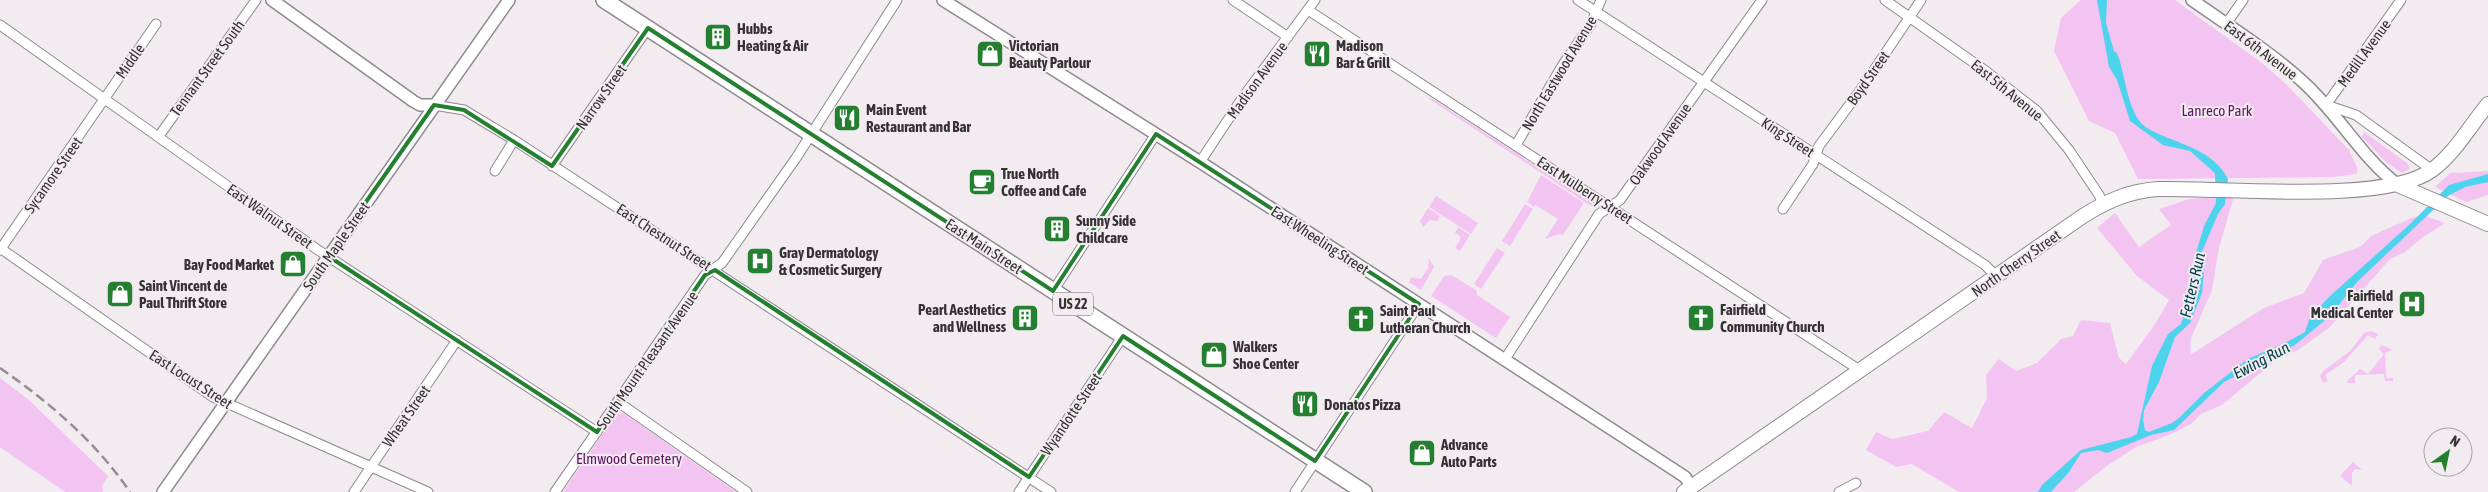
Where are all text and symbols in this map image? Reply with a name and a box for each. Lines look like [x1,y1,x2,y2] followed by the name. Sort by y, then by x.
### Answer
[1518,13,1600,133] street label: North Eastwood Avenue
[2334,16,2394,90] street label: Medill Avenue
[166,17,248,119] street label: Tennant Street South
[2221,17,2301,83] street label: East 6th Avenue
[737,20,809,54] place label: Hubbs Heating & Air
[703,22,733,52] building icon: Hubbs Heating & Air
[1008,37,1091,71] place label: Victorian Beauty Parlour
[1336,37,1391,71] place label: Madison Bar & Grill
[1223,38,1291,122] street label: Madison Avenue
[975,39,1005,69] shop icon: Victorian Beauty Parlour
[1302,39,1332,69] restaurant icon: Madison Bar & Grill
[112,40,148,82] street label: Middle
[1843,48,1893,108] street label: Boyd Street
[1968,56,2046,124] street label: East 5th Avenue
[572,61,630,133] street label: Narrow Street
[1626,100,1695,188] street label: Oakwood Avenue
[866,101,971,135] place label: Main Event Restaurant and Bar
[2182,102,2253,119] park label: Lanreco Park
[832,103,862,133] restaurant icon: Main Event Restaurant and Bar
[1758,114,1818,160] street label: King Street
[21,134,85,216] street label: Sycamore Street
[1534,153,1636,227] street label: East Mulberry Street
[1001,165,1087,199] place label: True North Coffee and Cafe
[967,167,997,197] cafe icon: True North Coffee and Cafe
[224,180,316,252] street label: East Walnut Street
[299,199,373,293] street label: South Maple Street
[614,200,714,274] street label: East Chestnut Street
[1268,202,1372,278] street label: East Wheeling Street
[1076,212,1136,246] place label: Sunny Side Childcare
[1042,214,1072,244] building icon: Sunny Side Childcare
[943,215,1025,277] street label: East Main Street
[1968,226,2064,300] street label: North Cherry Street
[779,244,883,278] place label: Gray Dermatology & Cosmetic Surgery
[745,246,775,276] hospital icon: Gray Dermatology & Cosmetic Surgery
[278,249,308,279] shop icon: Bay Food Market
[2176,251,2208,319] water label: Fetters Run
[184,256,275,273] place label: Bay Food Market
[139,277,228,311] place label: Saint Vincent de Paul Thrift Store
[105,279,135,309] shop icon: Saint Vincent de Paul Thrift Store
[2311,287,2394,321] place label: Fairfield Medical Center
[593,288,701,432] street label: South Mount Pleasant Avenue
[2397,289,2427,319] hospital icon: Fairfield Medical Center
[1053,292,1093,316] road number: US 22
[918,301,1007,335] place label: Pearl Aesthetics and Wellness
[1720,301,1824,335] place label: Fairfield Community Church
[1380,302,1470,336] place label: Saint Paul Lutheran Church
[1010,303,1040,333] building icon: Pearl Aesthetics and Wellness
[1686,303,1716,333] church icon: Fairfield Community Church
[1346,304,1376,334] church icon: Saint Paul Lutheran Church
[1232,338,1299,372] place label: Walkers Shoe Center
[2230,338,2293,383] water label: Ewing Run
[1199,340,1229,370] shop icon: Walkers Shoe Center
[146,346,236,412] street label: East Locust Street
[1037,370,1105,458] street label: Wyandotte Street
[379,382,433,450] street label: Wheat Street
[1290,389,1320,419] restaurant icon: Donatos Pizza
[1324,396,1401,413] place label: Donatos Pizza
[2423,427,2473,477] north arrow
[2447,432,2463,450] text: N
[1440,436,1497,470] place label: Advance Auto Parts
[1407,438,1437,468] shop icon: Advance Auto Parts
[576,450,682,467] park label: Elmwood Cemetery

